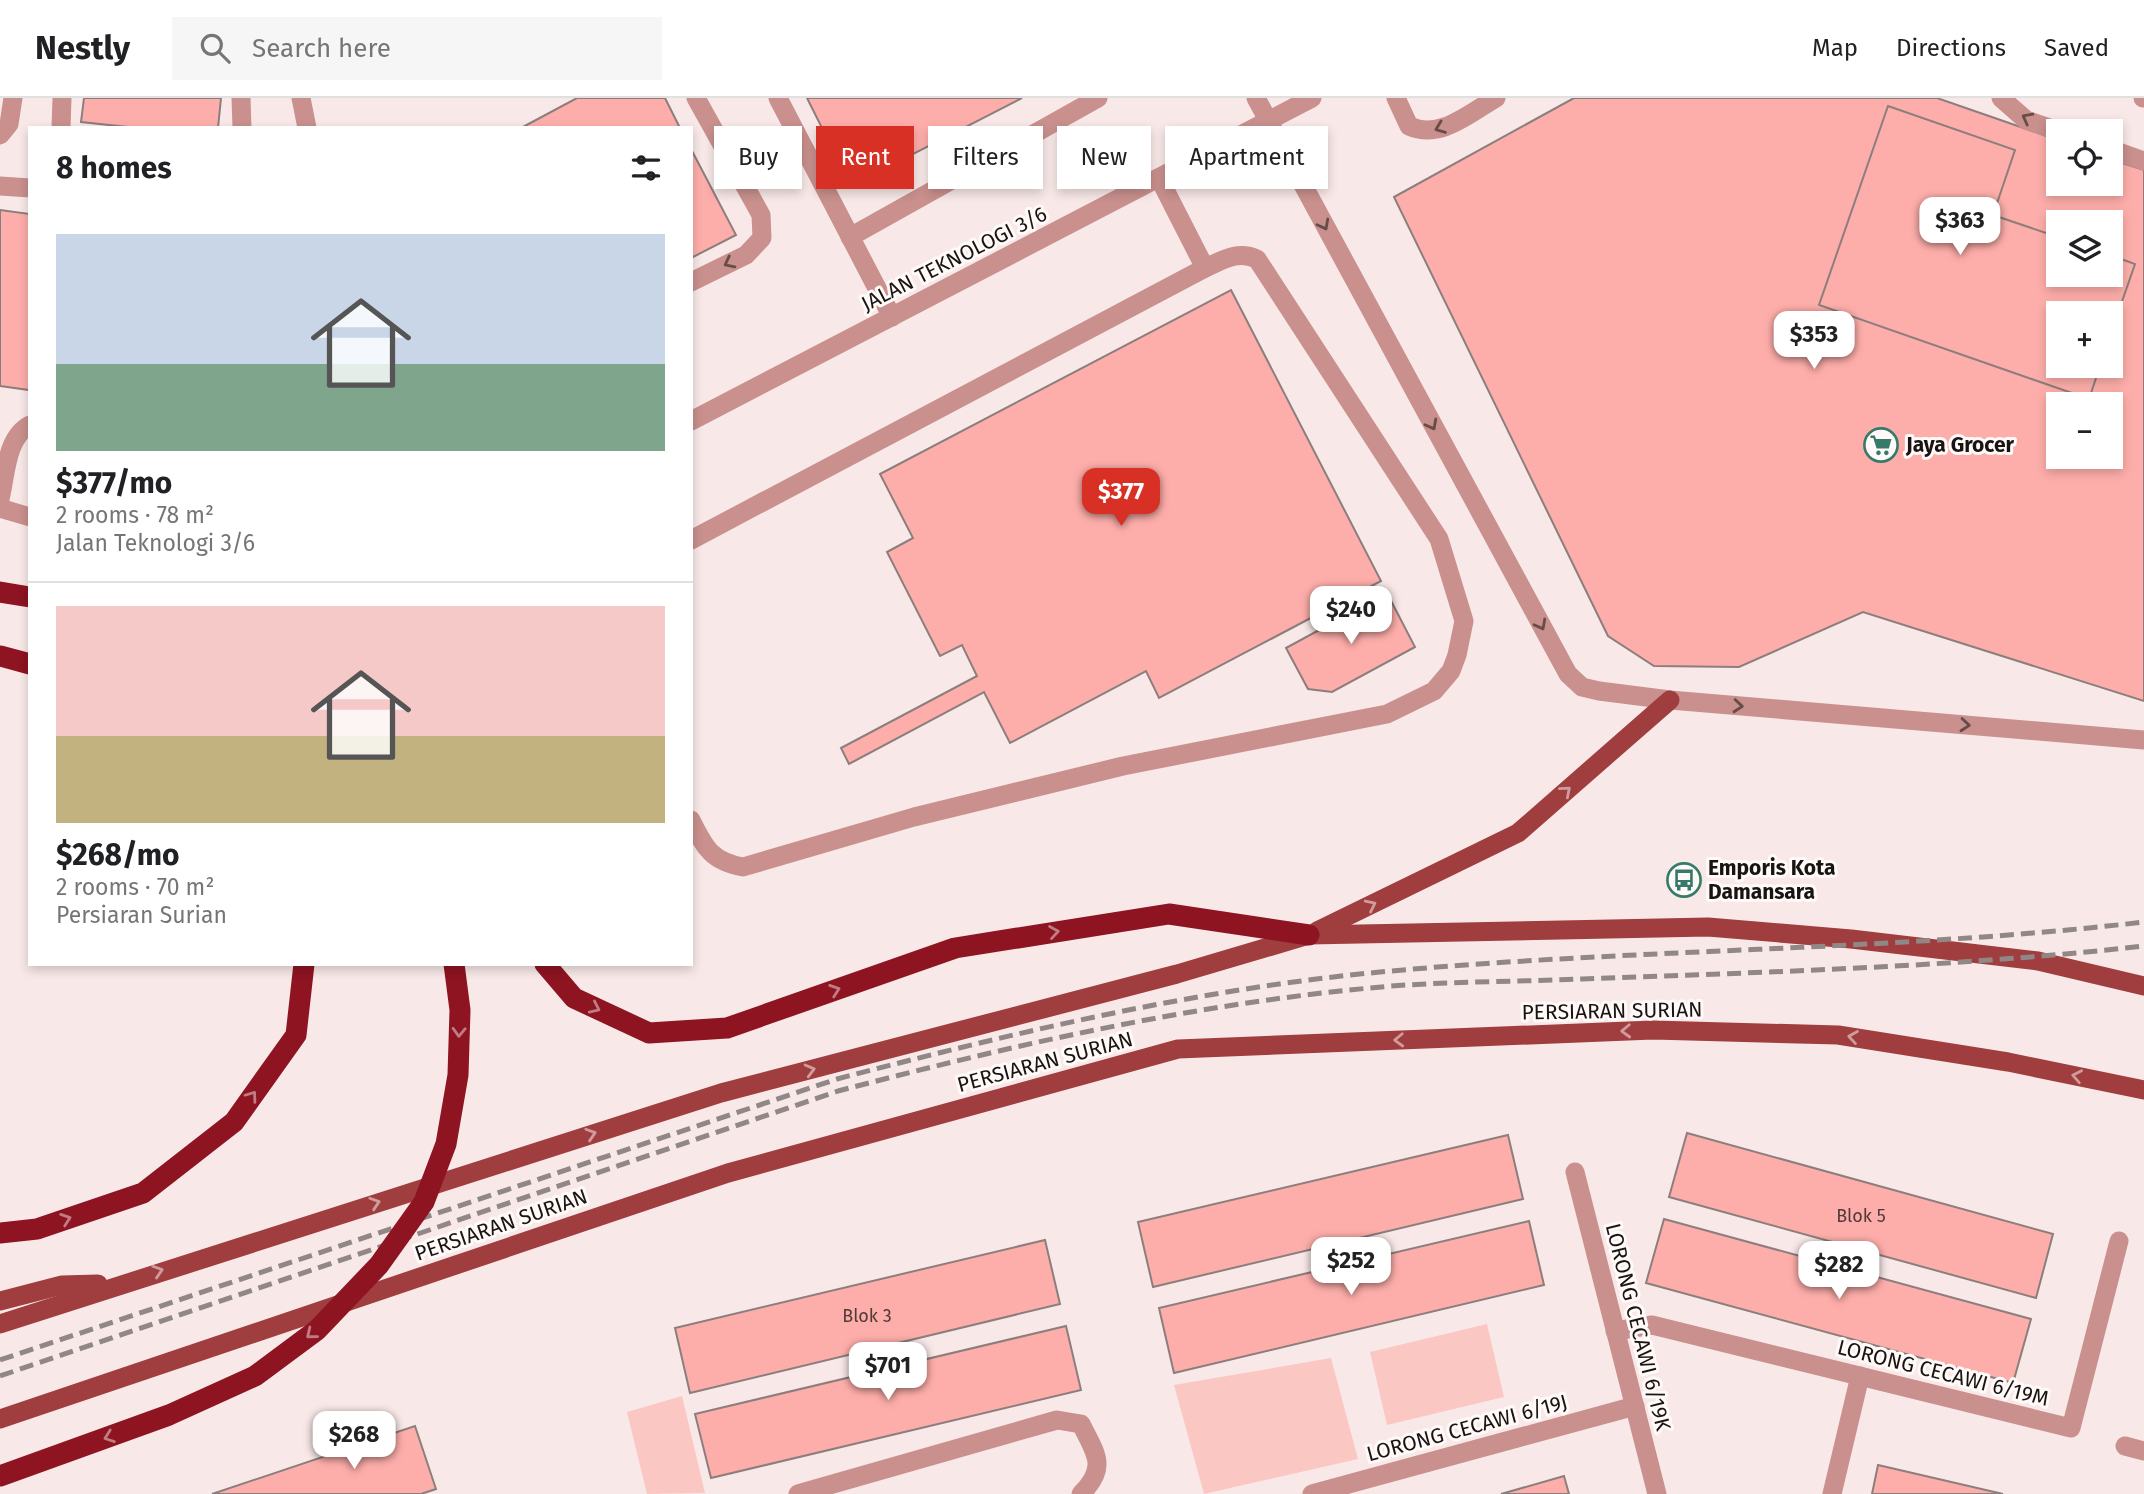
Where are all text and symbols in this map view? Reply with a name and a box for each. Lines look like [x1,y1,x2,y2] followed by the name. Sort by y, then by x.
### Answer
[172,17,662,80] search box
[35,28,130,68] text: Nestly
[196,29,234,67] icon: search
[252,33,391,64] text: Search here
[1812,34,1858,62] text: Map
[1896,34,2006,62] text: Directions
[2044,34,2109,62] text: Saved
[2021,113,2034,127] one-way arrow
[1435,119,1447,133] one-way arrow
[2046,119,2123,469] map controls
[2046,119,2123,196] button: locate
[714,126,802,189] chip: Buy
[816,126,914,189] chip: Rent
[928,126,1043,189] chip: Filters
[1057,126,1151,189] chip: New
[1165,126,1328,189] chip: Apartment
[627,149,665,187] icon: filters
[56,150,172,186] text: 8 homes
[1919,198,2001,257] pin: $363
[857,201,1051,317] street label: JALAN TEKNOLOGI 3/6
[1935,206,1985,234] text: $363
[2046,210,2123,287] button: layers
[1316,217,1329,230] one-way arrow
[724,255,736,269] one-way arrow
[298,280,424,406] icon: home
[2046,301,2123,378] button: +
[1773,312,1855,371] pin: $353
[1790,320,1838,348] text: $353
[2046,392,2123,469] button: −
[1424,417,1438,430] one-way arrow
[1862,426,1900,464] supermarket icon: Jaya Grocer
[1905,432,2015,458] place label: Jaya Grocer
[56,465,172,501] text: $377/mo
[1080,468,1162,528] pin: $377
[1098,477,1144,505] text: $377
[56,501,214,529] text: 2 rooms · 78 m²
[56,529,255,557] text: Jalan Teknologi 3/6
[1310,587,1392,646] pin: $240
[1326,595,1376,623] text: $240
[1533,617,1546,630] one-way arrow
[298,652,424,778] icon: home
[1733,698,1744,713] one-way arrow
[1960,717,1971,732] one-way arrow
[1558,787,1571,799] one-way arrow
[56,837,180,873] text: $268/mo
[1708,855,1835,905] place label: Emporis Kota Damansara
[1665,861,1703,899] bus stop icon: Emporis Kota Damansara
[56,873,214,901] text: 2 rooms · 70 m²
[1364,899,1376,913] one-way arrow
[56,901,227,929] text: Persiaran Surian
[1048,925,1060,940] one-way arrow
[829,984,841,998] one-way arrow
[1521,996,1703,1026] street label: PERSIARAN SURIAN
[588,1000,600,1014] one-way arrow
[1620,1023,1631,1039] one-way arrow
[954,1026,1136,1098] street label: PERSIARAN SURIAN
[452,1027,467,1038] one-way arrow
[1847,1030,1859,1045] one-way arrow
[1393,1033,1404,1048] one-way arrow
[804,1064,816,1078] one-way arrow
[2071,1070,2083,1085] one-way arrow
[244,1091,256,1104] one-way arrow
[585,1128,597,1142] one-way arrow
[411,1183,591,1267] street label: PERSIARAN SURIAN
[368,1196,380,1211] one-way arrow
[1836,1205,1886,1227] house number: Blok 5
[60,1213,72,1227] one-way arrow
[1600,1221,1677,1434] street label: LORONG CECAWI 6/19K
[1310,1238,1392,1297] pin: $252
[1798,1242,1880,1301] pin: $282
[1327,1246,1375,1274] text: $252
[1814,1250,1864,1278] text: $282
[151,1265,163,1280] one-way arrow
[842,1305,892,1327] house number: Blok 3
[306,1326,318,1339] one-way arrow
[1835,1334,2051,1412] street label: LORONG CECAWI 6/19M
[847,1342,929,1402] pin: $701
[865,1351,911,1379] text: $701
[1364,1389,1570,1467] street label: LORONG CECAWI 6/19J
[313,1412,395,1471] pin: $268
[329,1420,379,1448] text: $268
[104,1429,116,1443] one-way arrow

